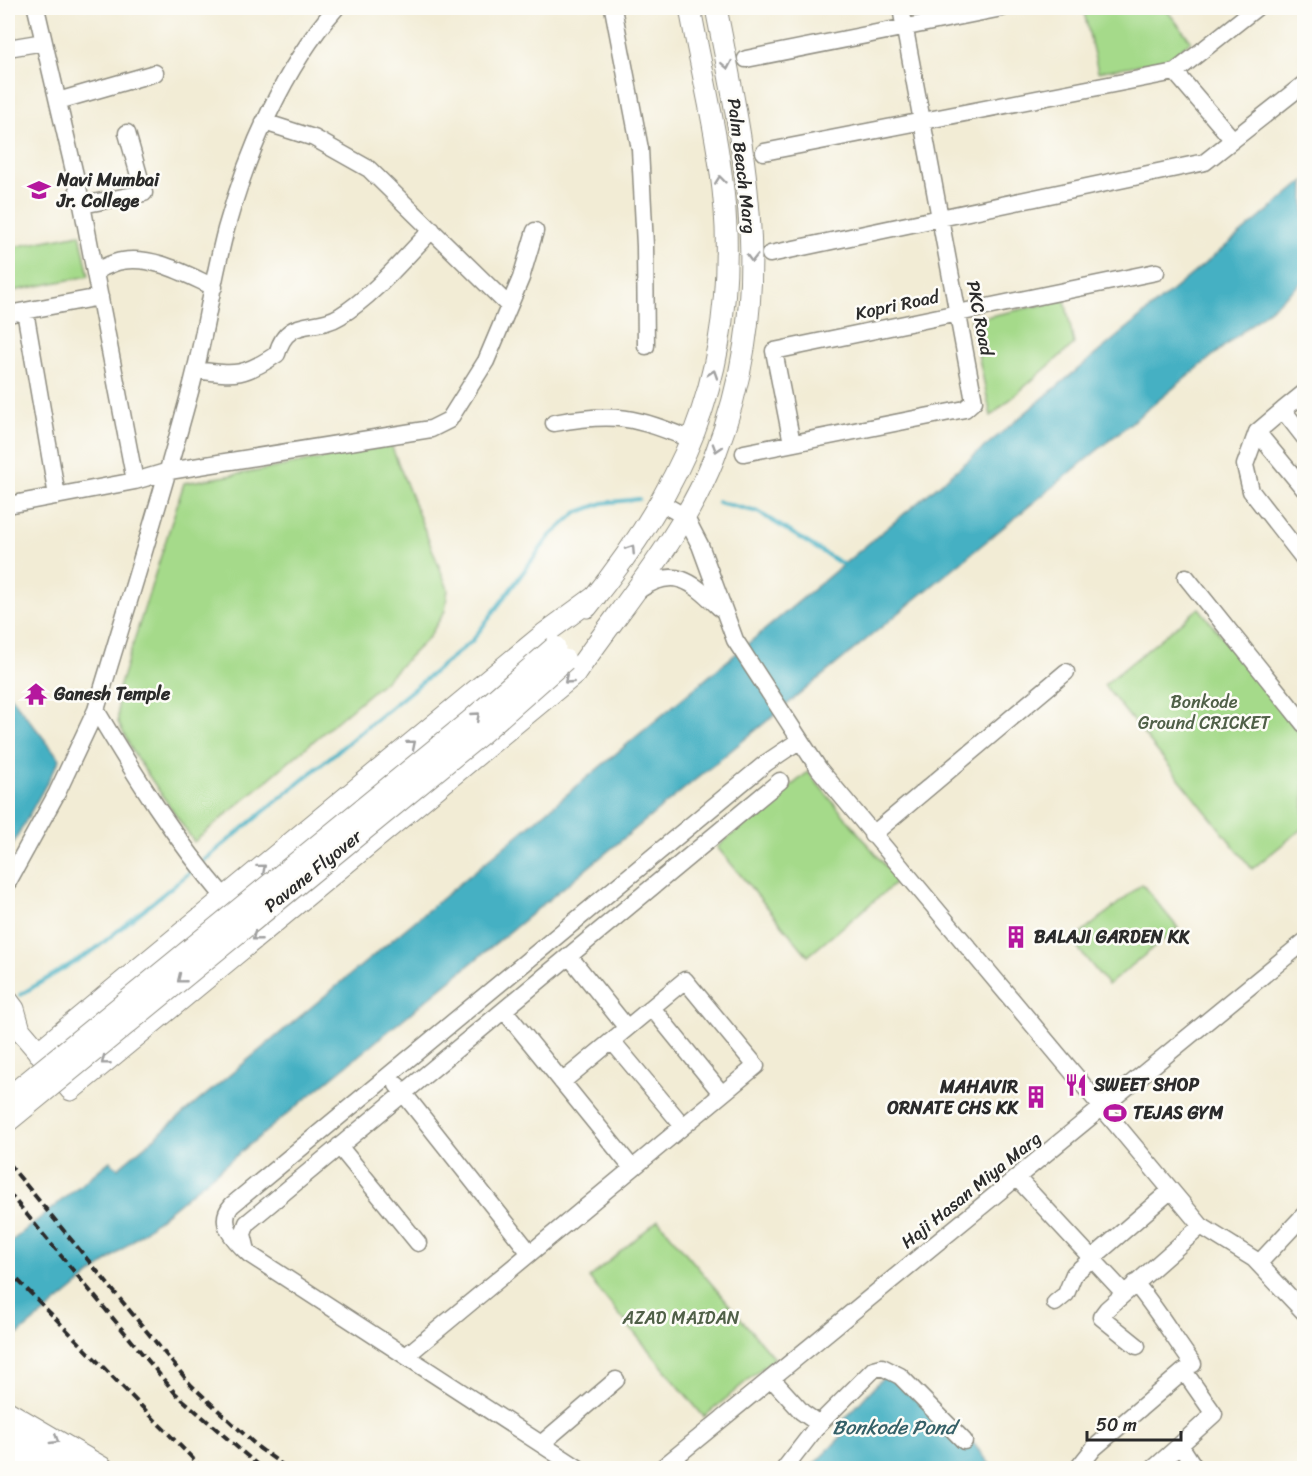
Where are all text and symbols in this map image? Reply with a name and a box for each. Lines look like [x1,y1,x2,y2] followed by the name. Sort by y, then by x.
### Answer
[720,60,733,70] one-way arrow
[718,96,766,236] street label: Palm Beach Marg
[56,164,160,217] place label: Navi Mumbai Jr. College
[715,175,727,184] one-way arrow
[26,177,52,203] school or university icon: Navi Mumbai Jr. College
[745,253,758,262] one-way arrow
[957,278,1003,360] street label: PKC Road
[852,280,943,329] street label: Kopri Road
[706,369,718,379] one-way arrow
[712,442,724,453] one-way arrow
[624,545,636,555] one-way arrow
[564,673,575,684] one-way arrow
[53,678,171,710] place label: Ganesh Temple
[23,681,49,707] temple icon: Ganesh Temple
[1138,686,1271,739] park label: Bonkode Ground CRICKET
[469,712,480,723] one-way arrow
[405,740,416,751] one-way arrow
[257,820,371,921] street label: Pavane Flyover
[255,864,266,875] one-way arrow
[1034,921,1190,953] place label: BALAJI GARDEN KK
[1003,924,1029,950] building icon: BALAJI GARDEN KK
[252,930,263,941] one-way arrow
[177,972,188,983] one-way arrow
[101,1054,112,1065] one-way arrow
[1093,1069,1200,1101] place label: SWEET SHOP
[887,1071,1019,1124] place label: MAHAVIR ORNATE CHS KK
[1063,1072,1089,1098] restaurant icon: SWEET SHOP
[1023,1084,1049,1110] building icon: MAHAVIR ORNATE CHS KK
[1133,1097,1224,1129] place label: TEJAS GYM
[1102,1100,1128,1126] sports icon: TEJAS GYM
[893,1123,1049,1257] street label: Haji Hasan Miya Marg
[621,1302,740,1334] park label: AZAD MAIDAN
[1087,1404,1182,1442] scale bar
[1096,1409,1137,1441] text: 50 m
[832,1410,961,1445] water label: Bonkode Pond
[49,1433,59,1445] one-way arrow

